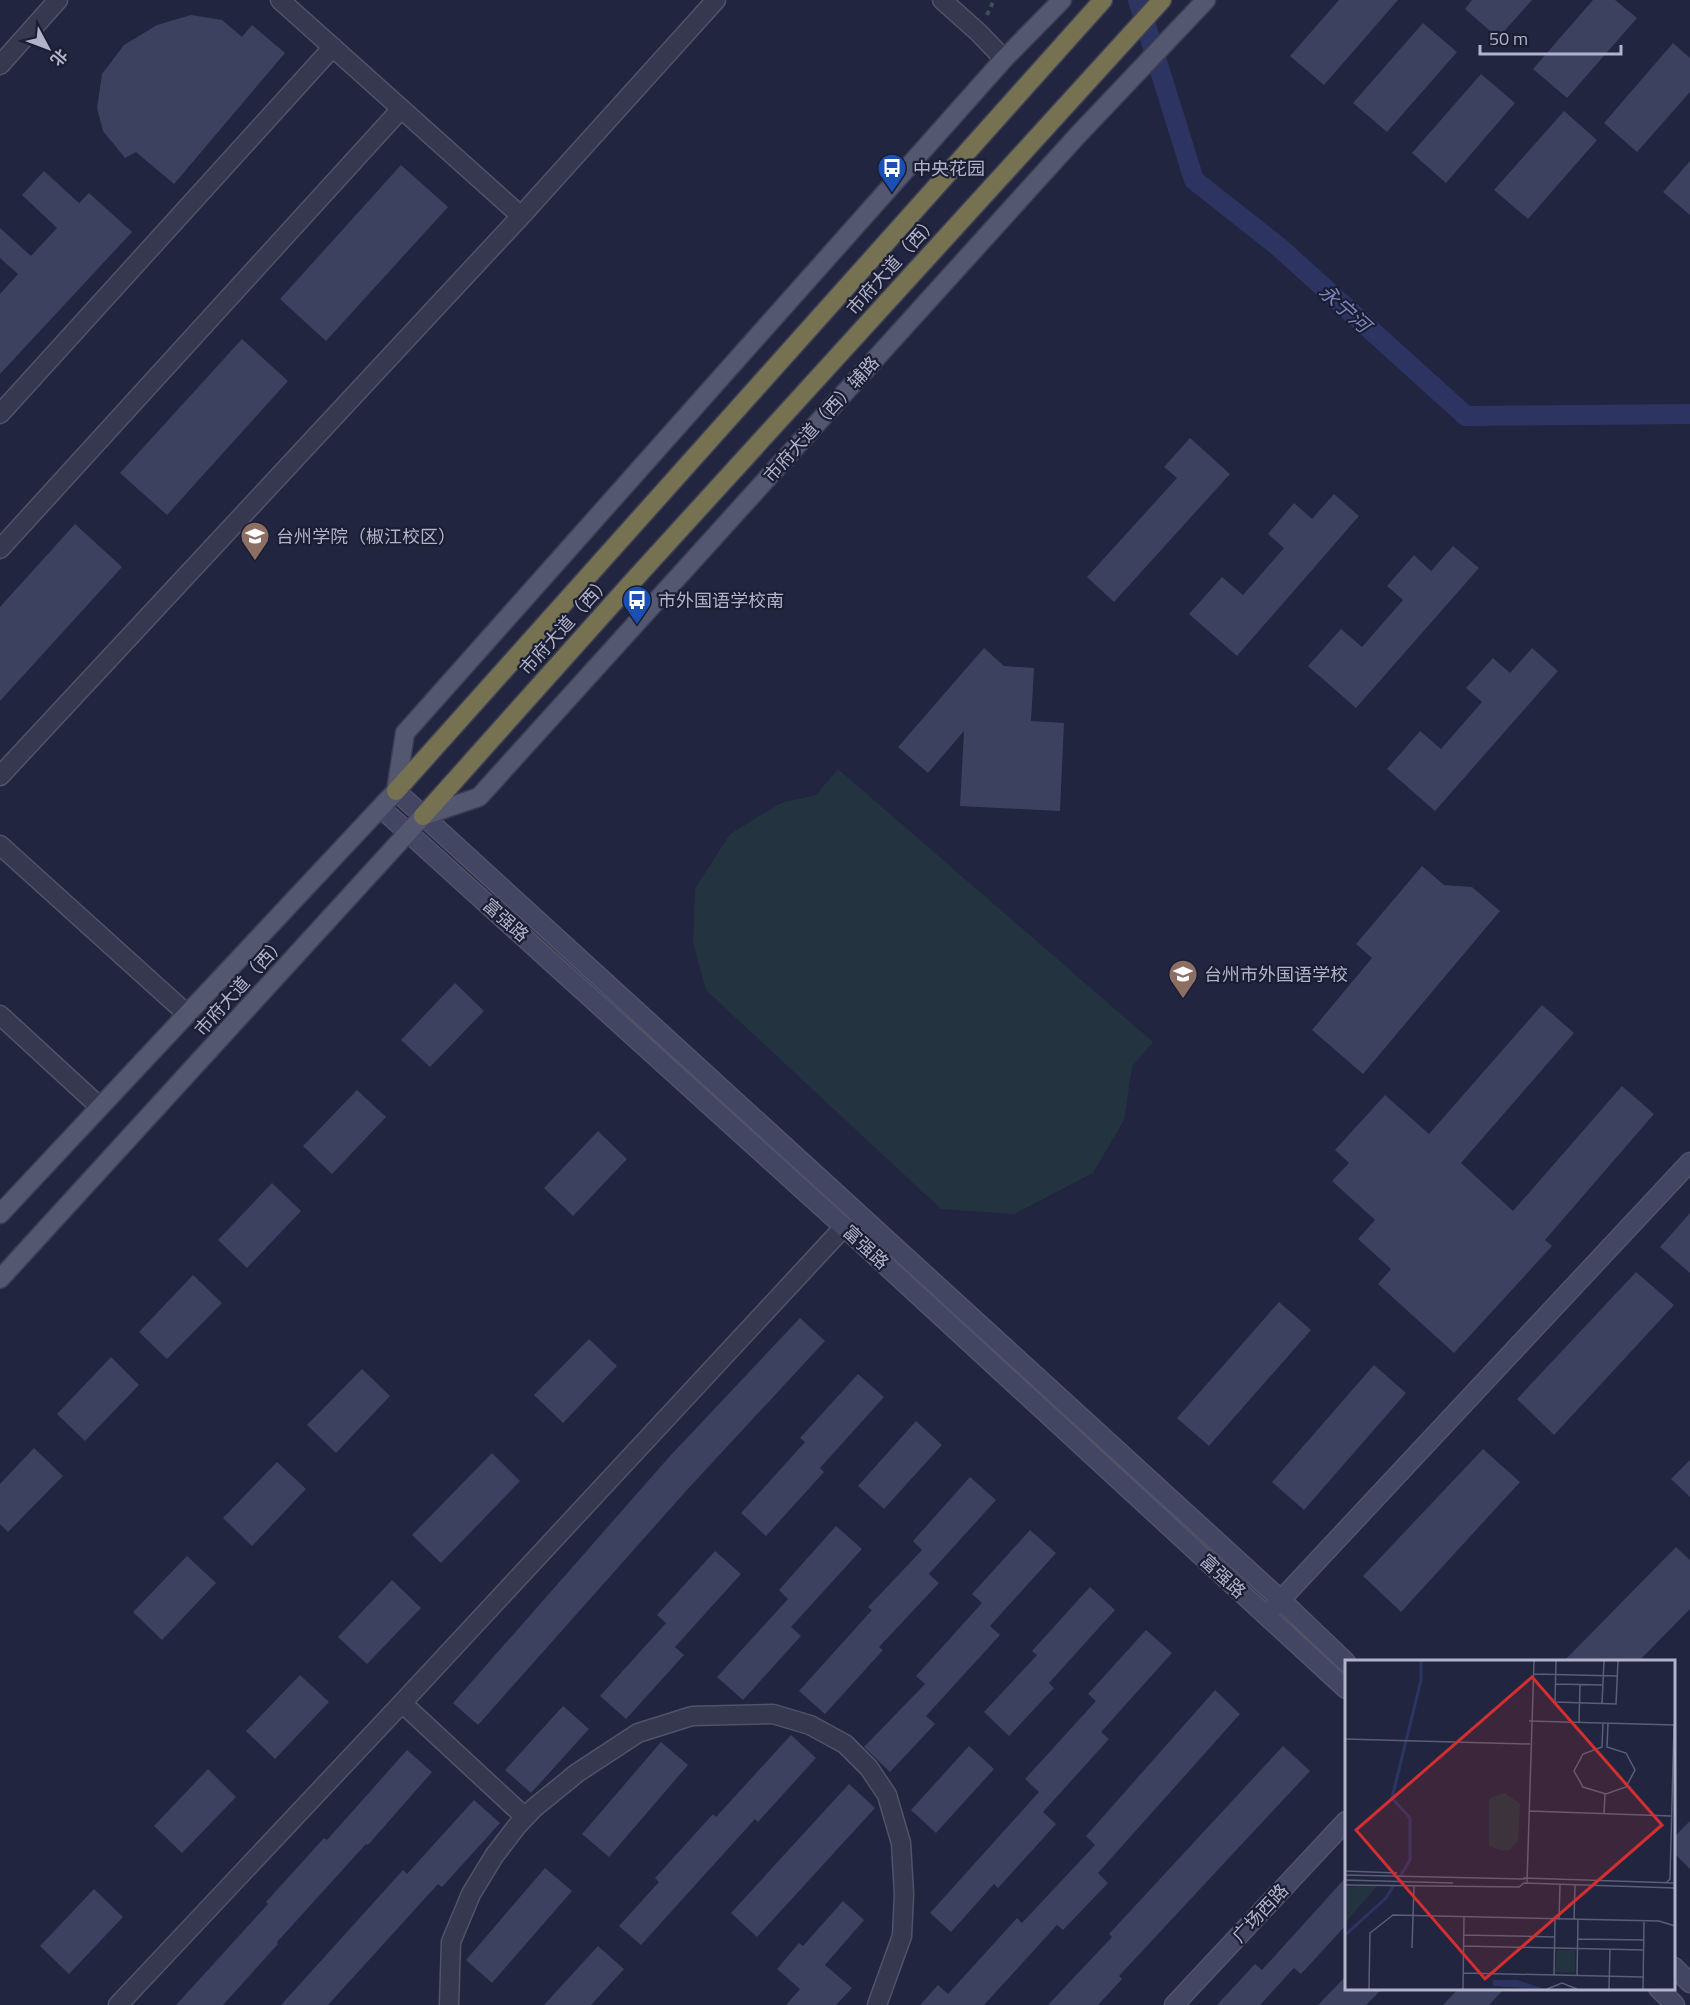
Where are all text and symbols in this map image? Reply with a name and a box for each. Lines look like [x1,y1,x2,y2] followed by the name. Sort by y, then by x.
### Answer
[18,18,78,78] north arrow
[1480,18,1621,56] scale bar
[1489,25,1528,52] text: 50 m
[45,44,74,72] text: 北
[876,152,908,194] bus stop icon: 中央花园
[913,155,985,182] place label: 中央花园
[840,209,944,321] street label: 市府大道（西）
[1312,276,1381,342] water label: 永宁河
[757,350,885,488] street label: 市府大道（西）辅路
[239,520,271,562] school or university icon: 台州学院（椒江校区）
[276,523,456,550] place label: 台州学院（椒江校区）
[513,569,617,681] street label: 市府大道（西）
[621,584,653,626] bus stop icon: 市外国语学校南
[658,587,784,614] place label: 市外国语学校南
[477,892,535,948] street label: 富强路
[188,930,292,1042] street label: 市府大道（西）
[1167,958,1199,1000] school or university icon: 台州市外国语学校
[1204,961,1348,988] place label: 台州市外国语学校
[837,1219,895,1275] street label: 富强路
[1194,1548,1252,1604] street label: 富强路
[1345,1660,1675,1990] inset map
[1226,1877,1294,1949] street label: 广场西路

